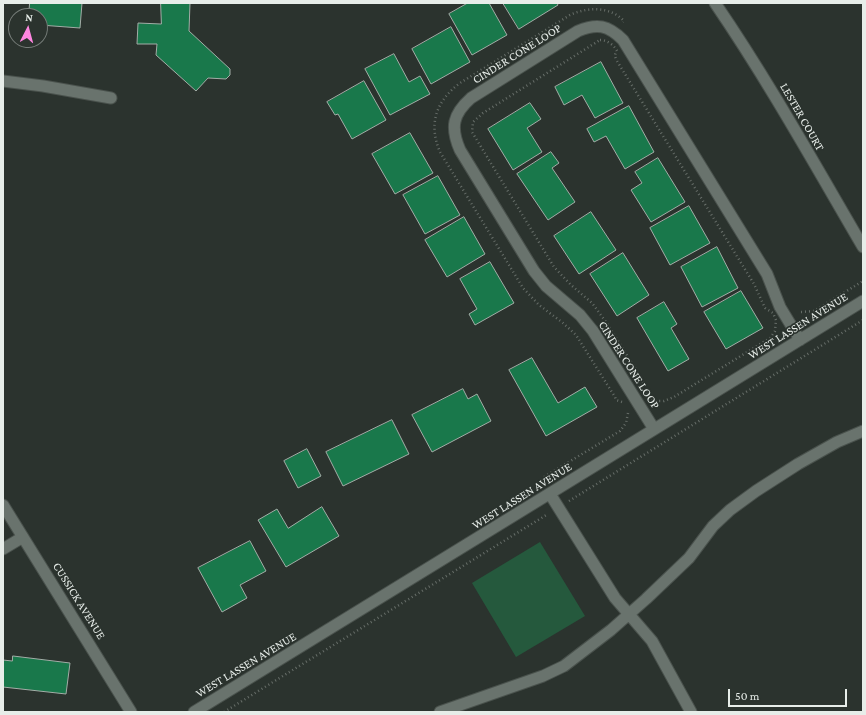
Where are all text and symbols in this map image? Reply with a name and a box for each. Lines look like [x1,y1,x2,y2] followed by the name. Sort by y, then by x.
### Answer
[8,8,48,48] north arrow
[25,11,34,23] text: N
[470,21,564,87] street label: CINDER CONE LOOP
[777,81,827,153] street label: LESTER COURT
[746,290,850,362] street label: WEST LASSEN AVENUE
[595,318,663,412] street label: CINDER CONE LOOP
[470,460,574,532] street label: WEST LASSEN AVENUE
[50,560,108,642] street label: CUSSICK AVENUE
[193,629,299,701] street label: WEST LASSEN AVENUE
[730,681,849,707] scale bar
[735,689,759,703] text: 50 m

